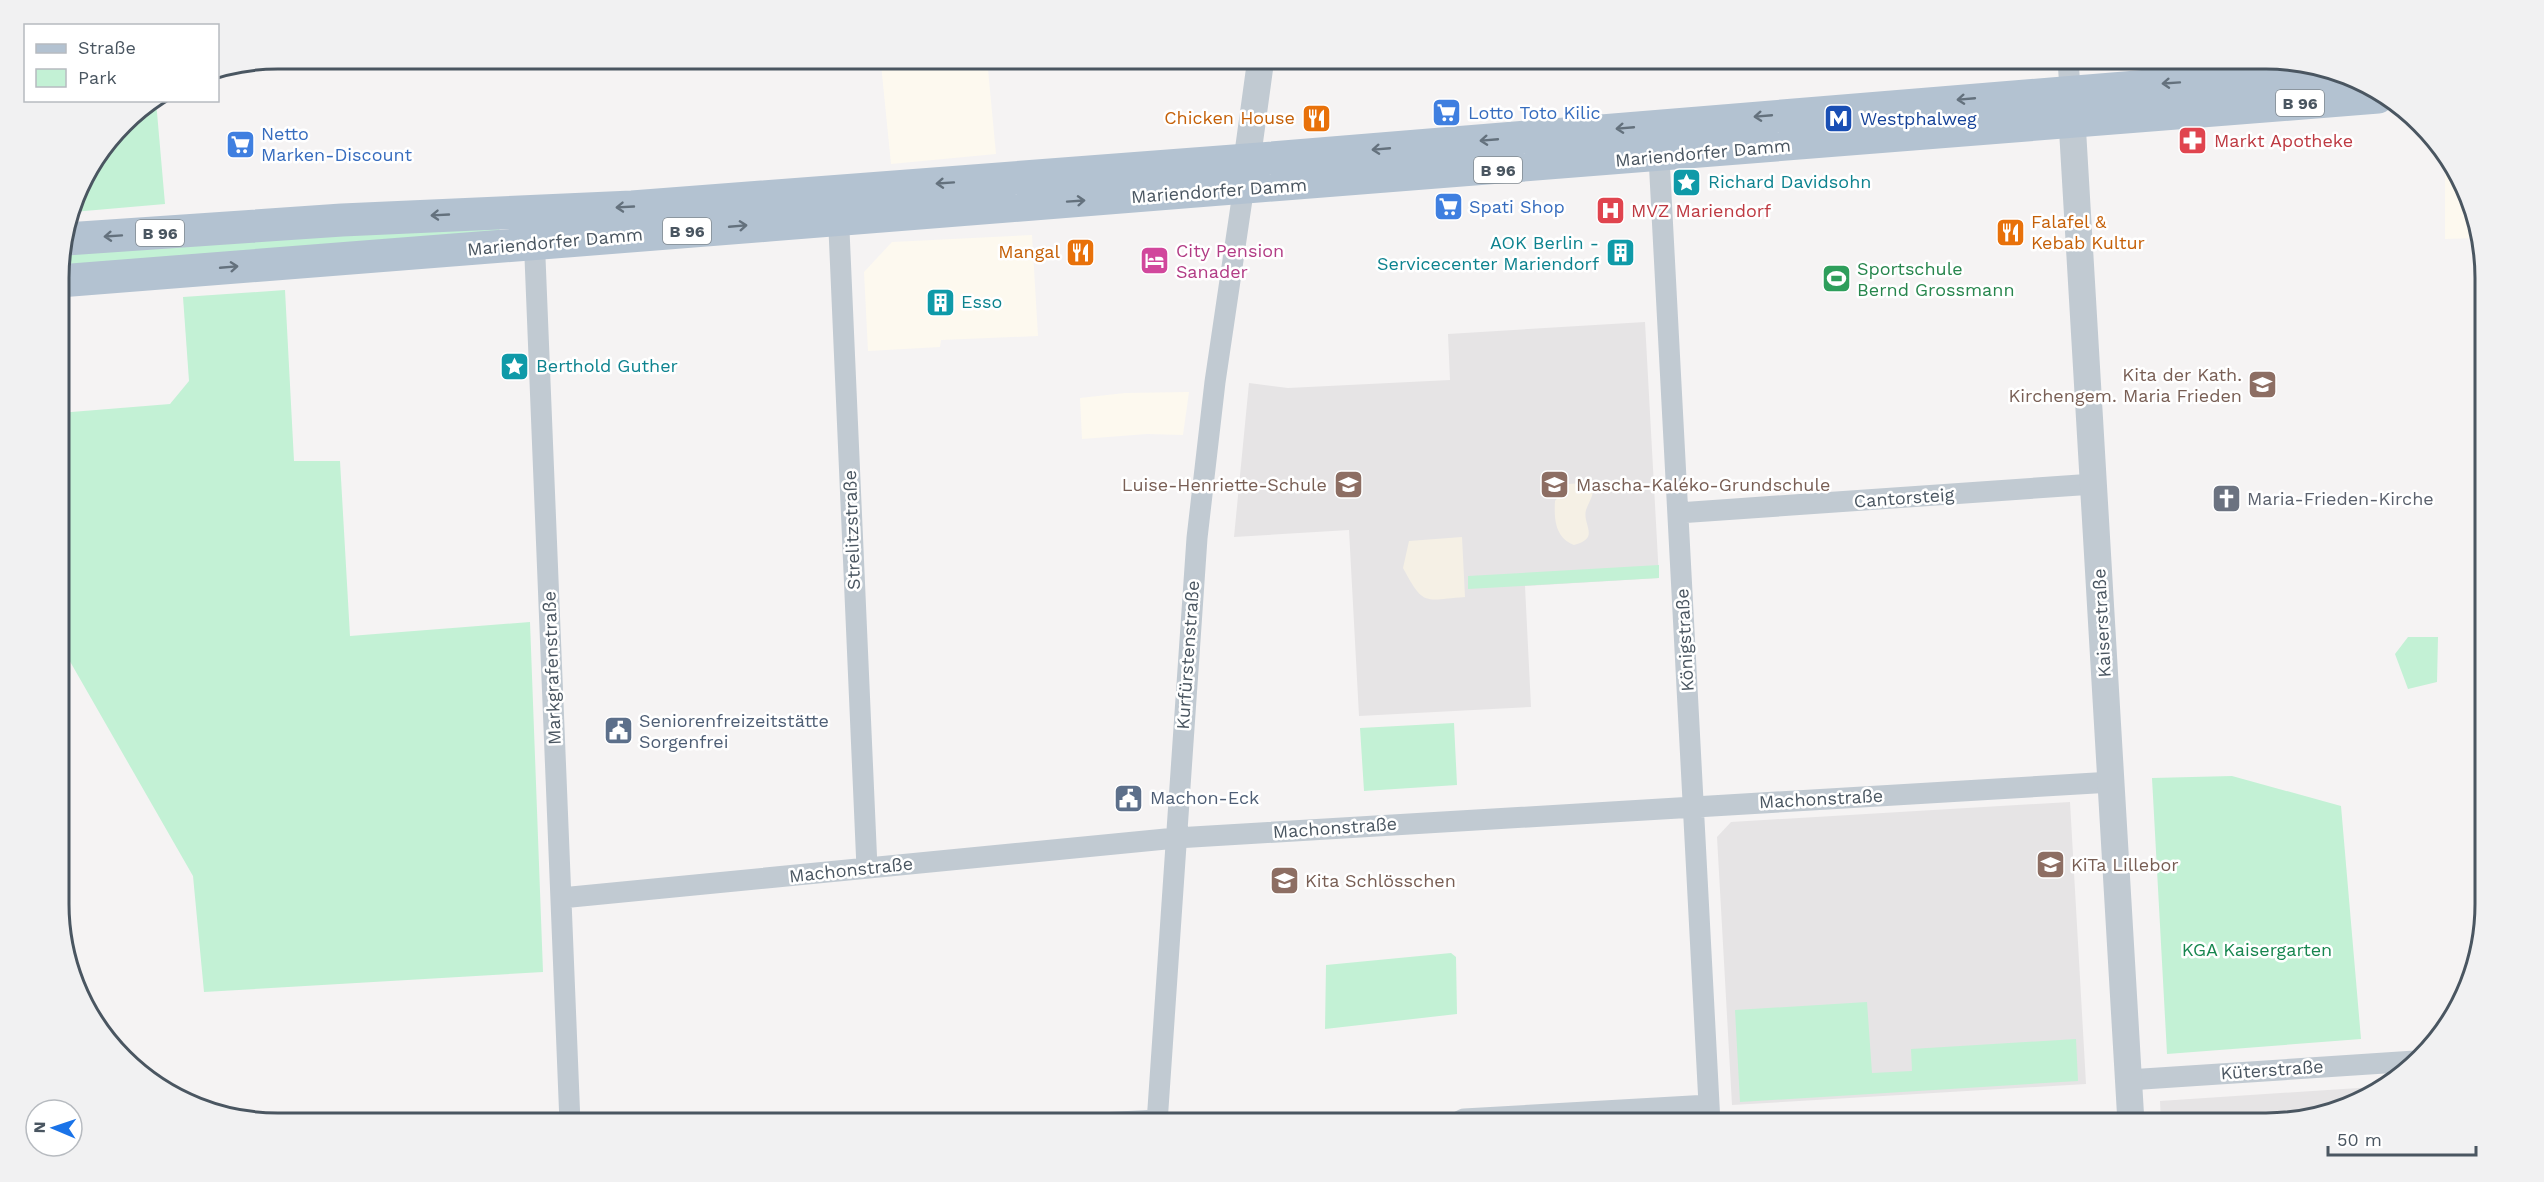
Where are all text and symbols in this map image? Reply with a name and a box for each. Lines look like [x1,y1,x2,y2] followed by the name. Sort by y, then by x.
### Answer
[24,24,219,102] legend
[78,37,136,58] text: Straße
[78,67,117,88] text: Park
[2162,78,2182,89] one-way arrow
[2276,90,2324,116] road number: B 96
[1956,94,1976,105] one-way arrow
[1431,97,1463,129] supermarket icon: Lotto Toto Kilic
[1300,102,1332,134] restaurant icon: Chicken House
[1468,102,1601,123] place label: Lotto Toto Kilic
[1823,103,1855,135] metro station icon: Westphalweg
[1164,107,1295,128] place label: Chicken House
[1860,108,1977,129] place label: Westphalweg
[1754,111,1774,122] one-way arrow
[261,123,413,165] place label: Netto Marken-Discount
[1615,123,1635,134] one-way arrow
[2177,125,2209,157] pharmacy icon: Markt Apotheke
[224,128,256,160] supermarket icon: Netto Marken-Discount
[2214,130,2353,151] place label: Markt Apotheke
[1480,134,1500,145] one-way arrow
[1614,134,1792,171] street label: Mariendorfer Damm
[1371,144,1391,155] one-way arrow
[1474,157,1522,183] road number: B 96
[1671,166,1703,198] place icon: Richard Davidsohn
[1708,171,1871,192] place label: Richard Davidsohn
[1130,174,1308,207] street label: Mariendorfer Damm
[936,178,955,189] one-way arrow
[1432,191,1464,223] supermarket icon: Spati Shop
[1594,195,1626,227] hospital icon: MVZ Mariendorf
[1066,196,1086,207] one-way arrow
[1469,196,1565,217] place label: Spati Shop
[1631,200,1771,221] place label: MVZ Mariendorf
[616,202,636,213] one-way arrow
[430,210,450,221] one-way arrow
[2031,211,2145,253] place label: Falafel & Kebab Kultur
[1994,216,2026,248] restaurant icon: Falafel & Kebab Kultur
[663,218,711,244] road number: B 96
[136,220,184,246] road number: B 96
[727,221,747,232] one-way arrow
[466,223,644,260] street label: Mariendorfer Damm
[103,230,123,241] one-way arrow
[1377,232,1599,274] place label: AOK Berlin - Servicecenter Mariendorf
[1065,236,1097,268] restaurant icon: Mangal
[1604,237,1636,269] building icon: AOK Berlin - Servicecenter Mariendorf
[1176,240,1284,282] place label: City Pension Sanader
[998,241,1060,262] place label: Mangal
[1139,245,1171,277] hotel icon: City Pension Sanader
[1857,258,2015,300] place label: Sportschule Bernd Grossmann
[219,261,239,272] one-way arrow
[1820,263,1852,295] sports icon: Sportschule Bernd Grossmann
[924,286,956,318] building icon: Esso
[961,291,1002,312] place label: Esso
[499,350,531,382] place icon: Berthold Guther
[536,355,678,376] place label: Berthold Guther
[2008,364,2242,406] place label: Kita der Kath. Kirchengem. Maria Frieden
[2247,369,2279,401] school or university icon: Kita der Kath. Kirchengem. Maria Frieden
[1332,469,1364,501] school or university icon: Luise-Henriette-Schule
[1539,469,1571,501] school or university icon: Mascha-Kaléko-Grundschule
[839,470,864,590] street label: Strelitzstraße
[1122,474,1327,495] place label: Luise-Henriette-Schule
[1576,474,1830,495] place label: Mascha-Kaléko-Grundschule
[1853,483,1955,511] street label: Cantorsteig
[2210,483,2242,515] church icon: Maria-Frieden-Kirche
[2247,488,2434,509] place label: Maria-Frieden-Kirche
[2088,568,2115,678] street label: Kaiserstraße
[1172,580,1203,730] street label: Kurfürstenstraße
[1671,588,1698,692] street label: Königstraße
[538,591,565,745] street label: Markgrafenstraße
[639,710,829,752] place label: Seniorenfreizeitstätte Sorgenfrei
[602,715,634,747] public building icon: Seniorenfreizeitstätte Sorgenfrei
[1113,782,1145,814] public building icon: Machon-Eck
[1758,785,1884,812] street label: Machonstraße
[1150,787,1259,808] place label: Machon-Eck
[1272,813,1398,842] street label: Machonstraße
[2034,849,2066,881] school or university icon: KiTa Lillebor
[788,853,914,886] street label: Machonstraße
[2071,854,2179,875] place label: KiTa Lillebor
[1268,865,1300,897] school or university icon: Kita Schlösschen
[1305,870,1456,891] place label: Kita Schlösschen
[2182,939,2332,960] park label: KGA Kaisergarten
[2220,1055,2324,1084] street label: Küterstraße
[24,1098,84,1158] north arrow
[2328,1119,2476,1157] scale bar
[30,1121,49,1134] text: N
[2337,1129,2382,1150] text: 50 m

